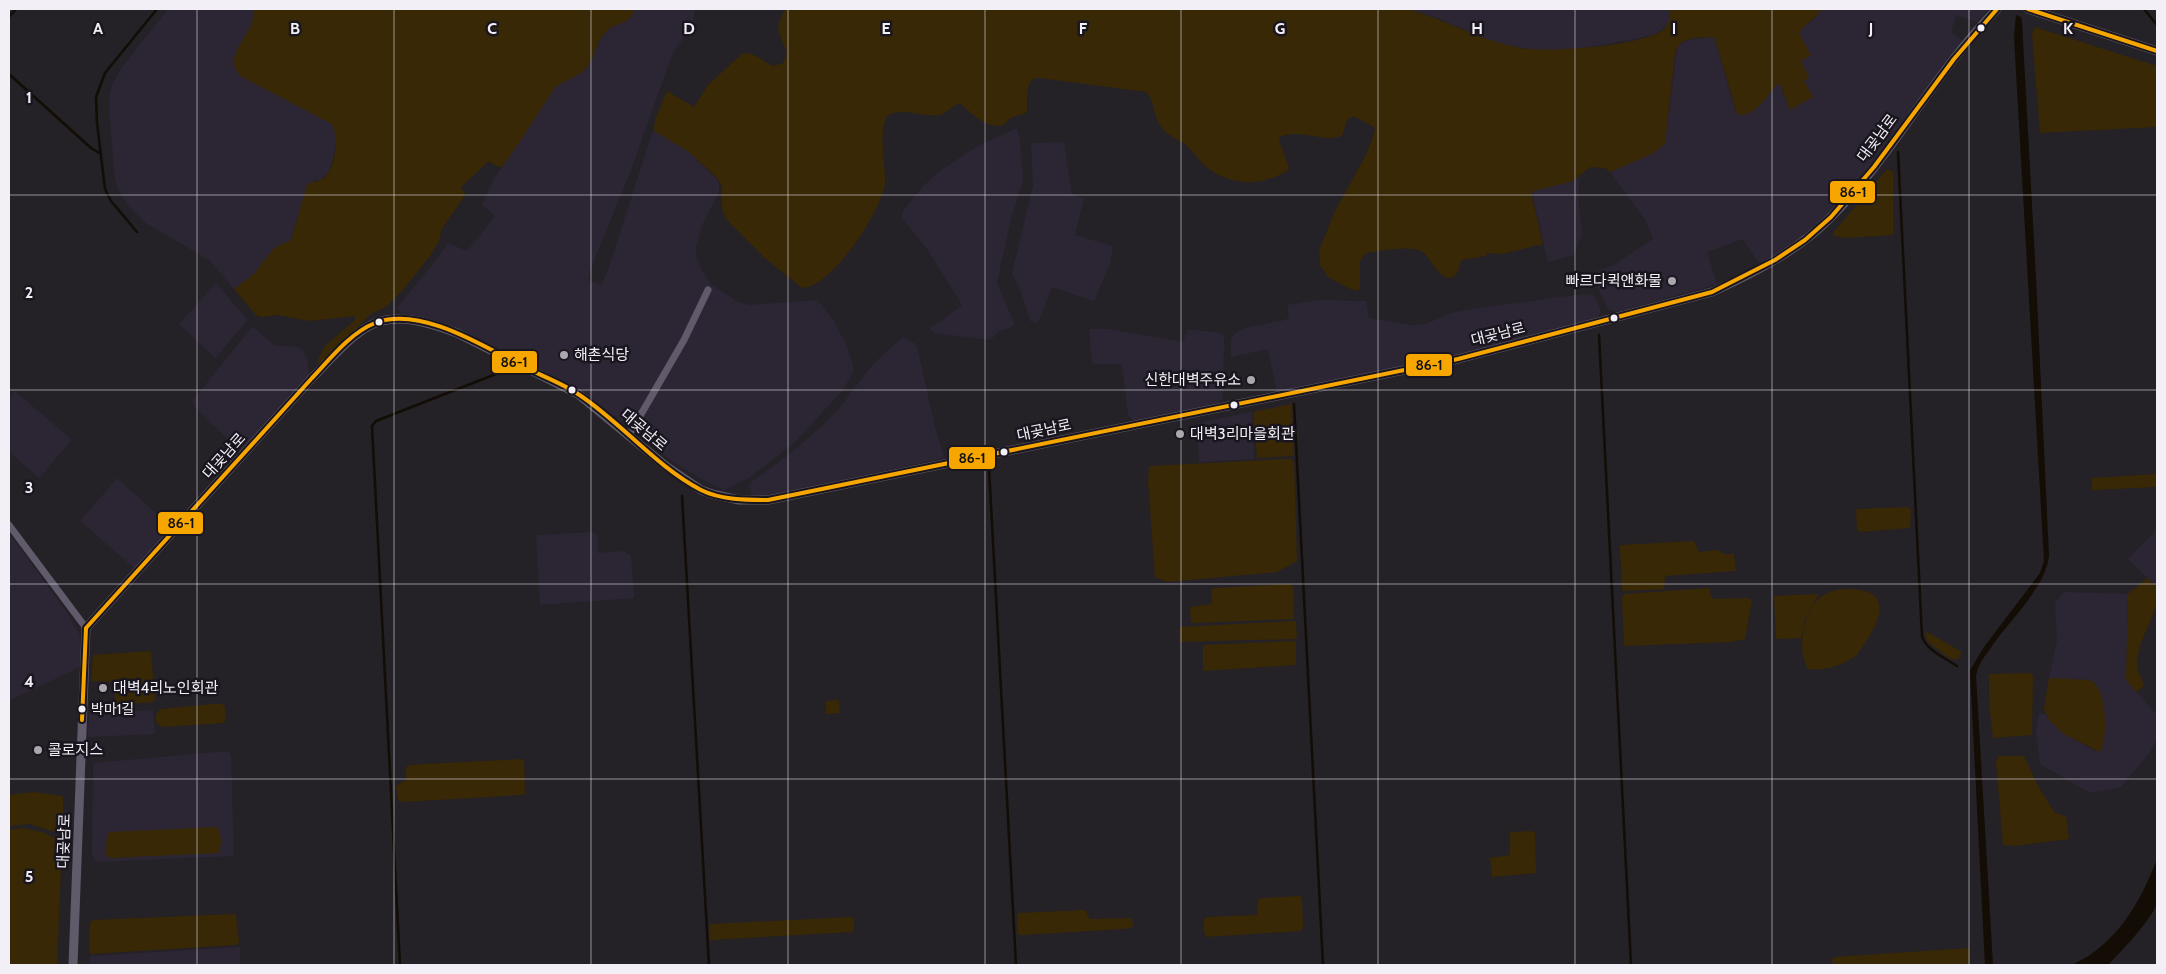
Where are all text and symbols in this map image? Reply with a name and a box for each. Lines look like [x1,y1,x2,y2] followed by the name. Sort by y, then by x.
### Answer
[93,19,103,38] text: A
[290,19,300,38] text: B
[487,19,497,38] text: C
[683,19,695,38] text: D
[881,19,891,38] text: E
[1079,19,1088,38] text: F
[1275,19,1285,38] text: G
[1471,19,1483,38] text: H
[1672,19,1676,38] text: I
[1868,19,1873,38] text: J
[2063,19,2073,38] text: K
[1976,23,1986,33] unlabelled marker
[26,88,32,107] text: 1
[1853,111,1901,165] street label: 대곶남로
[1829,180,1876,204] line badge: 86-1
[1839,183,1867,201] text: 86-1
[1565,272,1662,290] place label: 빠르다퀵앤화물
[1666,275,1678,287] marker: 빠르다퀵앤화물
[25,283,33,302] text: 2
[1609,313,1619,323] unlabelled marker
[374,317,384,327] unlabelled marker
[1469,319,1527,349] street label: 대곶남로
[574,346,629,364] place label: 해촌식당
[558,349,570,361] marker: 해촌식당
[491,350,538,374] line badge: 86-1
[500,353,528,371] text: 86-1
[1405,353,1453,377] line badge: 86-1
[1415,356,1443,374] text: 86-1
[1144,371,1241,389] place label: 신한대벽주유소
[1245,374,1257,386] marker: 신한대벽주유소
[567,385,577,395] unlabelled marker
[1229,400,1239,410] unlabelled marker
[617,405,671,455] street label: 대곶남로
[1015,415,1073,445] street label: 대곶남로
[1190,425,1295,443] place label: 대벽3리마을회관
[1174,428,1186,440] marker: 대벽3리마을회관
[199,429,249,483] street label: 대곶남로
[948,446,996,470] line badge: 86-1
[999,447,1009,457] unlabelled marker
[958,449,986,467] text: 86-1
[25,478,33,497] text: 3
[157,511,204,535] line badge: 86-1
[167,514,195,532] text: 86-1
[24,672,34,691] text: 4
[113,679,218,697] place label: 대벽4리노인회관
[97,682,109,694] marker: 대벽4리노인회관
[91,700,134,718] place label: 박마1길
[77,704,87,714] marker: 박마1길
[48,741,103,759] place label: 콜로지스
[32,744,44,756] marker: 콜로지스
[54,813,74,869] street label: 대곶남로
[25,867,33,886] text: 5

